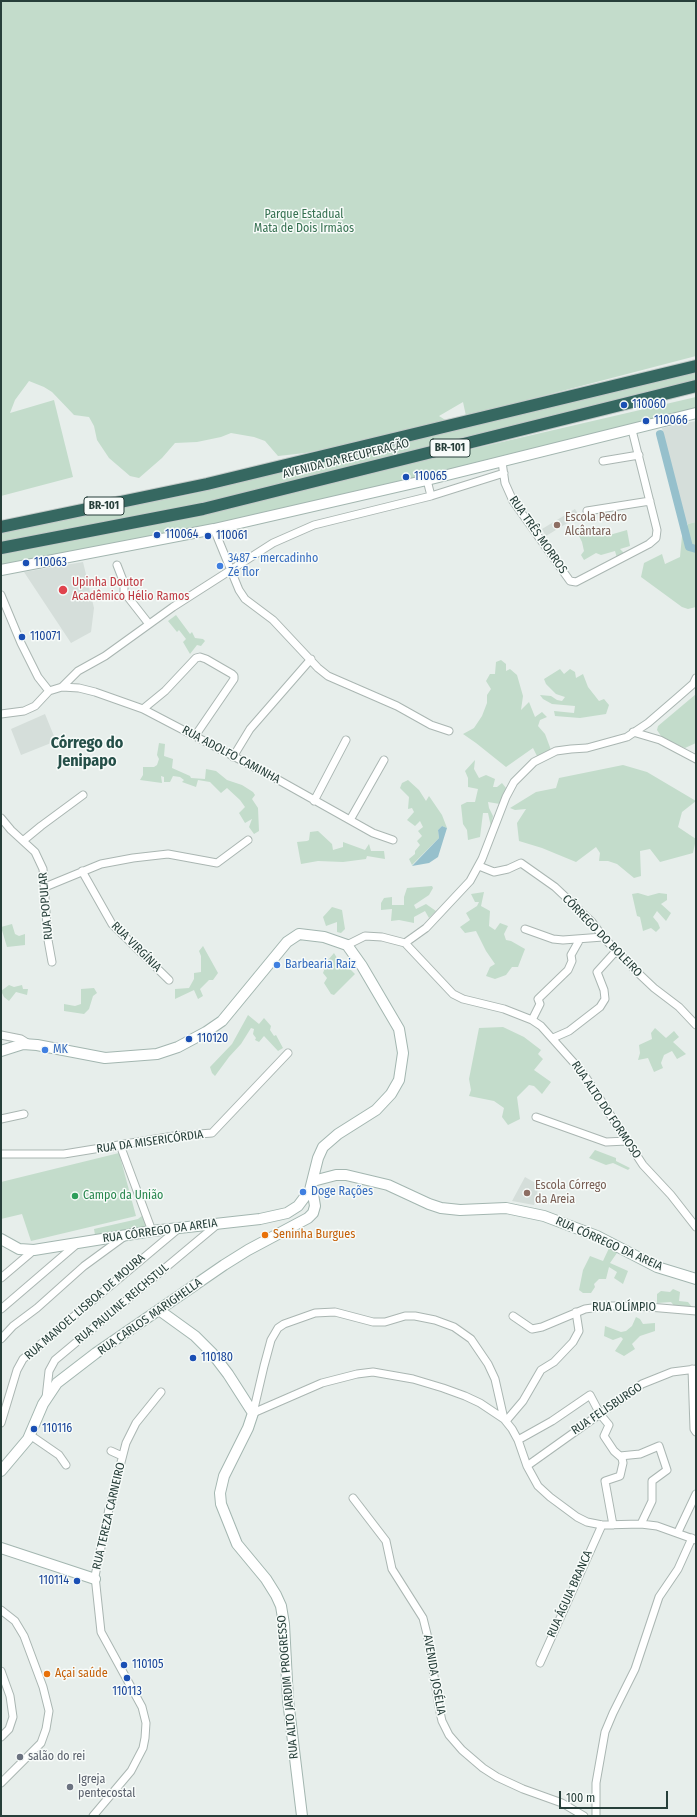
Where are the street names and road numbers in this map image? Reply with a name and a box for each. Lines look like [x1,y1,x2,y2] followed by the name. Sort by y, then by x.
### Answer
[281,436,411,482] street label: AVENIDA DA RECUPERAÇÃO
[430,439,470,457] road number: BR-101
[506,493,570,577] street label: RUA TRÊS MORROS
[84,497,124,515] road number: BR-101
[179,723,283,787] street label: RUA ADOLFO CAMINHA
[36,872,56,940] street label: RUA POPULAR
[559,892,645,980] street label: CÓRREGO DO BOLEIRO
[108,919,164,975] street label: RUA VIRGÍNIA
[568,1058,644,1162] street label: RUA ALTO DO FORMOSO
[96,1127,204,1157] street label: RUA DA MISERICÓRDIA
[553,1214,665,1274] street label: RUA CÓRREGO DA AREIA
[102,1216,218,1246] street label: RUA CÓRREGO DA AREIA
[22,1251,148,1363] street label: RUA MANOEL LISBOA DE MOURA
[72,1261,172,1347] street label: RUA PAULINE REICHSTUL
[95,1276,205,1358] street label: RUA CARLOS MARIGHELLA
[592,1301,656,1315] street label: RUA OLÍMPIO
[569,1380,645,1438] street label: RUA FELISBURGO
[90,1461,128,1571] street label: RUA TEREZA CARNEIRO
[544,1548,596,1640] street label: RUA ÁGUIA BRANCA
[275,1614,301,1760] street label: RUA ALTO JARDIM PROGRESSO
[420,1634,448,1716] street label: AVENIDA JOSÉLIA

